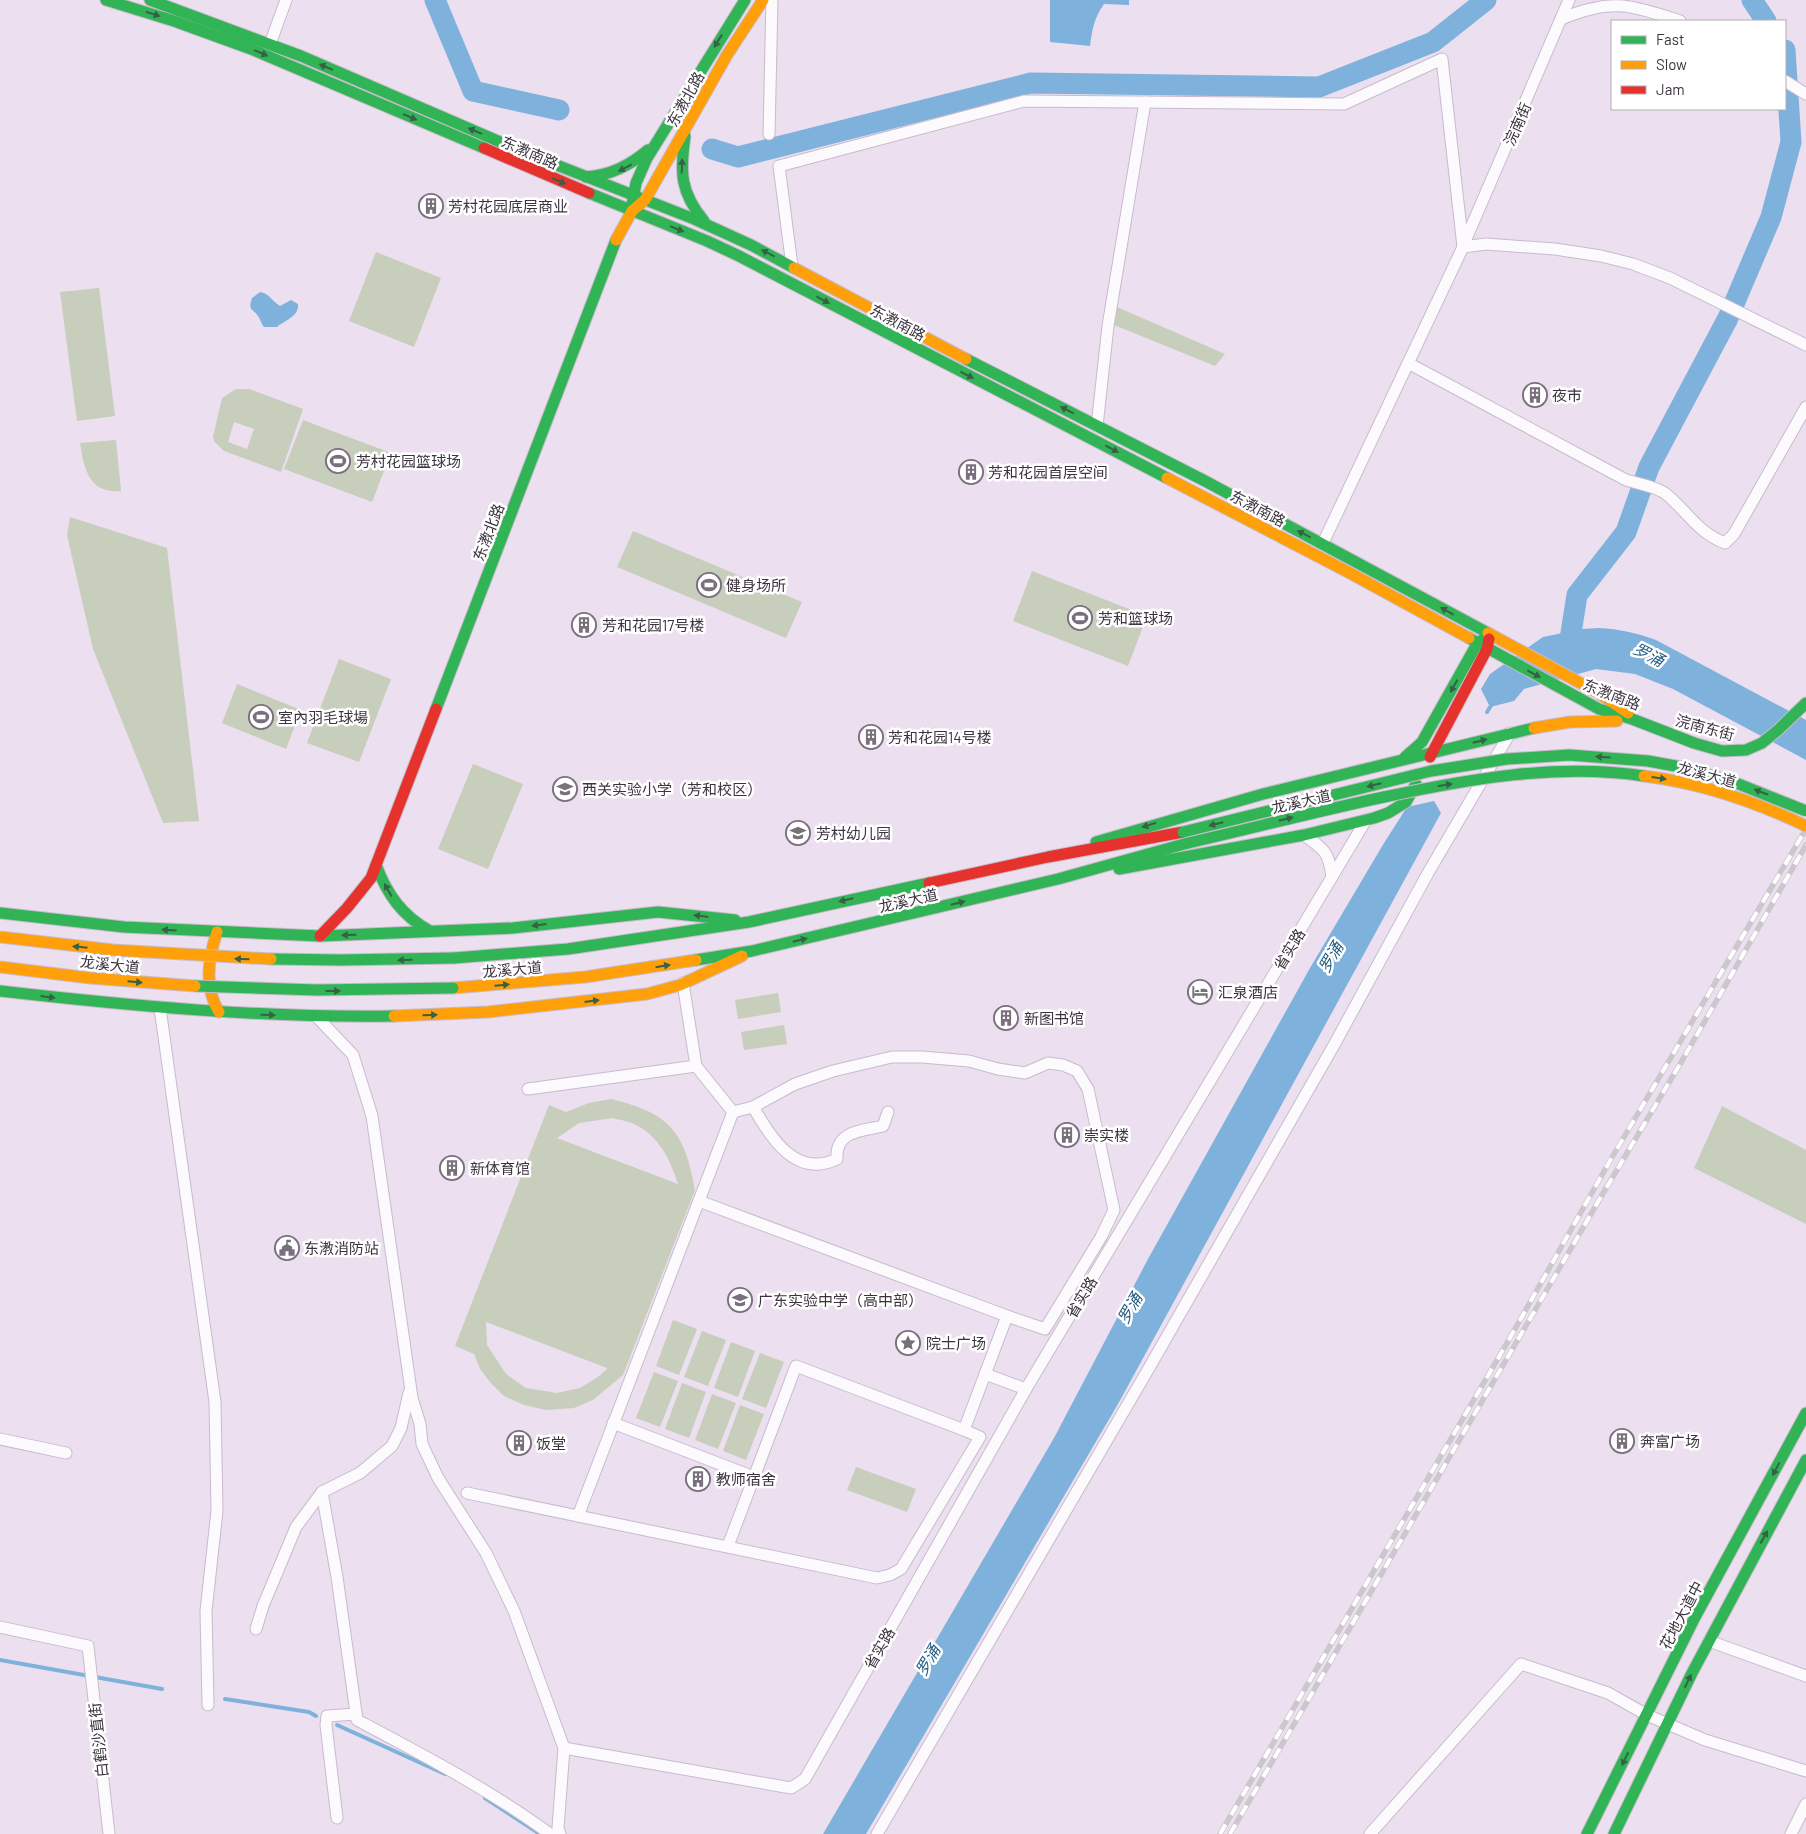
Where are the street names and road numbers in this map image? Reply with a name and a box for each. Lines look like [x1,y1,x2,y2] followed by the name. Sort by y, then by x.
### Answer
[663,68,707,130] street label: 东漖北路
[1500,100,1534,148] street label: 浣南街
[499,132,561,172] street label: 东漖南路
[867,300,929,344] street label: 东漖南路
[1227,486,1289,530] street label: 东漖南路
[469,501,507,563] street label: 东漖北路
[1581,675,1643,713] street label: 东漖南路
[1674,711,1736,743] street label: 浣南东街
[1676,758,1738,790] street label: 龙溪大道
[1270,785,1332,817] street label: 龙溪大道
[877,884,939,916] street label: 龙溪大道
[1270,925,1308,973] street label: 省实路
[79,952,141,976] street label: 龙溪大道
[481,957,543,981] street label: 龙溪大道
[1062,1273,1100,1321] street label: 省实路
[1655,1578,1707,1652] street label: 花地大道中
[860,1624,898,1672] street label: 省实路
[85,1702,111,1778] street label: 白鹤沙直街

